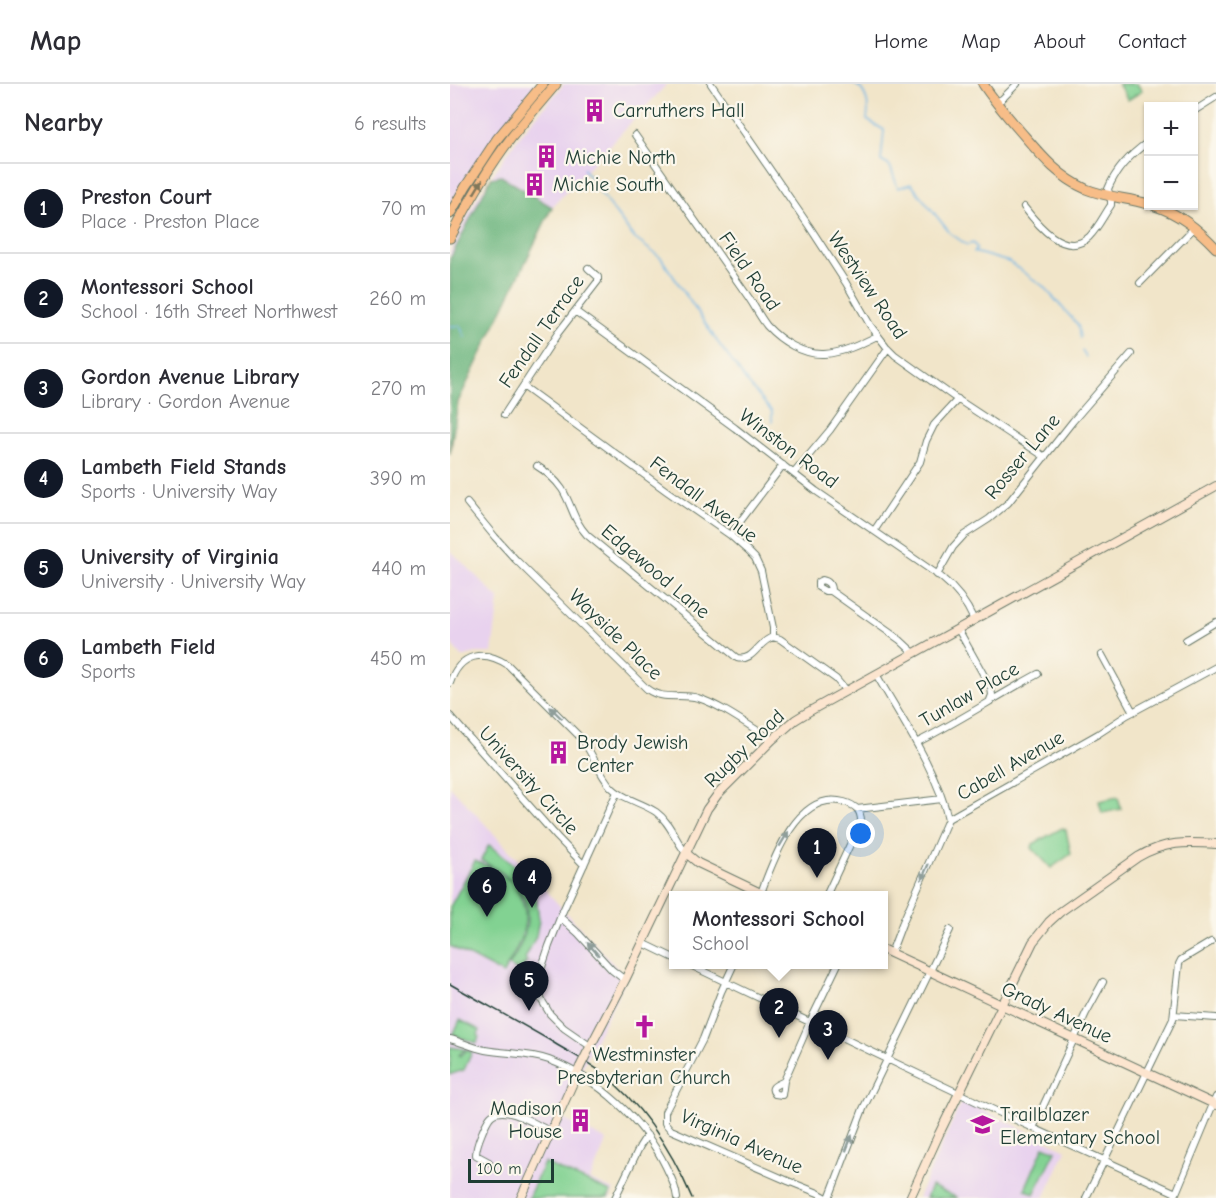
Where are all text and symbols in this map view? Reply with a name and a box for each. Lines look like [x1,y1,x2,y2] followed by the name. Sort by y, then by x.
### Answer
[30,25,81,57] text: Map
[874,29,928,53] text: Home
[961,29,1001,53] text: Map
[1034,29,1085,53] text: About
[1118,29,1186,53] text: Contact
[582,97,608,123] building icon: Carruthers Hall
[613,99,745,122] place label: Carruthers Hall
[1144,102,1198,210] map controls
[1144,102,1198,156] button: +
[24,108,103,138] text: Nearby
[354,112,426,135] text: 6 results
[534,144,560,170] building icon: Michie North
[565,146,676,169] place label: Michie North
[1144,156,1198,210] button: −
[522,171,548,197] building icon: Michie South
[553,173,664,196] place label: Michie South
[473,178,483,195] one-way arrow
[81,184,211,210] text: Preston Court
[40,197,47,220] text: 1
[381,197,426,220] text: 70 m
[81,210,260,233] text: Place · Preston Place
[714,227,785,315] street label: Field Road
[823,227,912,343] street label: Westview Road
[494,271,589,392] street label: Fendall Terrace
[81,274,254,300] text: Montessori School
[39,287,48,310] text: 2
[369,287,426,310] text: 260 m
[81,300,337,323] text: School · 16th Street Northwest
[81,364,299,390] text: Gordon Avenue Library
[39,377,48,400] text: 3
[371,377,426,400] text: 270 m
[81,390,290,413] text: Library · Gordon Avenue
[735,404,843,493] street label: Winston Road
[980,409,1065,504] street label: Rosser Lane
[645,451,762,547] street label: Fendall Avenue
[81,454,286,480] text: Lambeth Field Stands
[39,467,48,490] text: 4
[370,467,426,490] text: 390 m
[81,480,277,503] text: Sports · University Way
[597,519,715,623] street label: Edgewood Lane
[81,544,279,570] text: University of Virginia
[38,557,49,580] text: 5
[371,557,426,580] text: 440 m
[81,570,306,593] text: University · University Way
[564,584,667,685] street label: Wayside Place
[81,634,216,660] text: Lambeth Field
[38,647,49,670] text: 6
[370,647,426,670] text: 450 m
[916,657,1023,732] street label: Tunlaw Place
[81,660,135,683] text: Sports
[700,705,789,792] street label: Rugby Road
[549,706,564,720] one-way arrow
[474,721,583,839] street label: University Circle
[953,726,1068,805] street label: Cabell Avenue
[577,731,689,777] place label: Brody Jewish Center
[546,740,572,766] building icon: Brody Jewish Center
[846,819,875,848] your location
[798,828,836,878] pin: 1
[779,830,789,847] one-way arrow
[512,858,551,908] pin: 4
[920,864,929,881] one-way arrow
[468,868,507,917] pin: 6
[669,891,888,969] popup
[692,906,865,932] text: Montessori School
[692,932,749,955] text: School
[586,941,600,956] one-way arrow
[510,962,548,1011] pin: 5
[998,977,1116,1048] street label: Grady Avenue
[760,988,798,1038] pin: 2
[808,1010,848,1060] pin: 3
[631,1013,657,1039] church icon: Westminster Presbyterian Church
[557,1043,731,1089] place label: Westminster Presbyterian Church
[490,1097,562,1143] place label: Madison House
[1000,1103,1160,1149] place label: Trailblazer Elementary School
[677,1104,806,1179] street label: Virginia Avenue
[567,1107,593,1133] building icon: Madison House
[969,1112,995,1138] school or university icon: Trailblazer Elementary School
[845,1134,854,1152] one-way arrow
[468,1156,554,1184] scale bar
[477,1160,521,1178] text: 100 m

